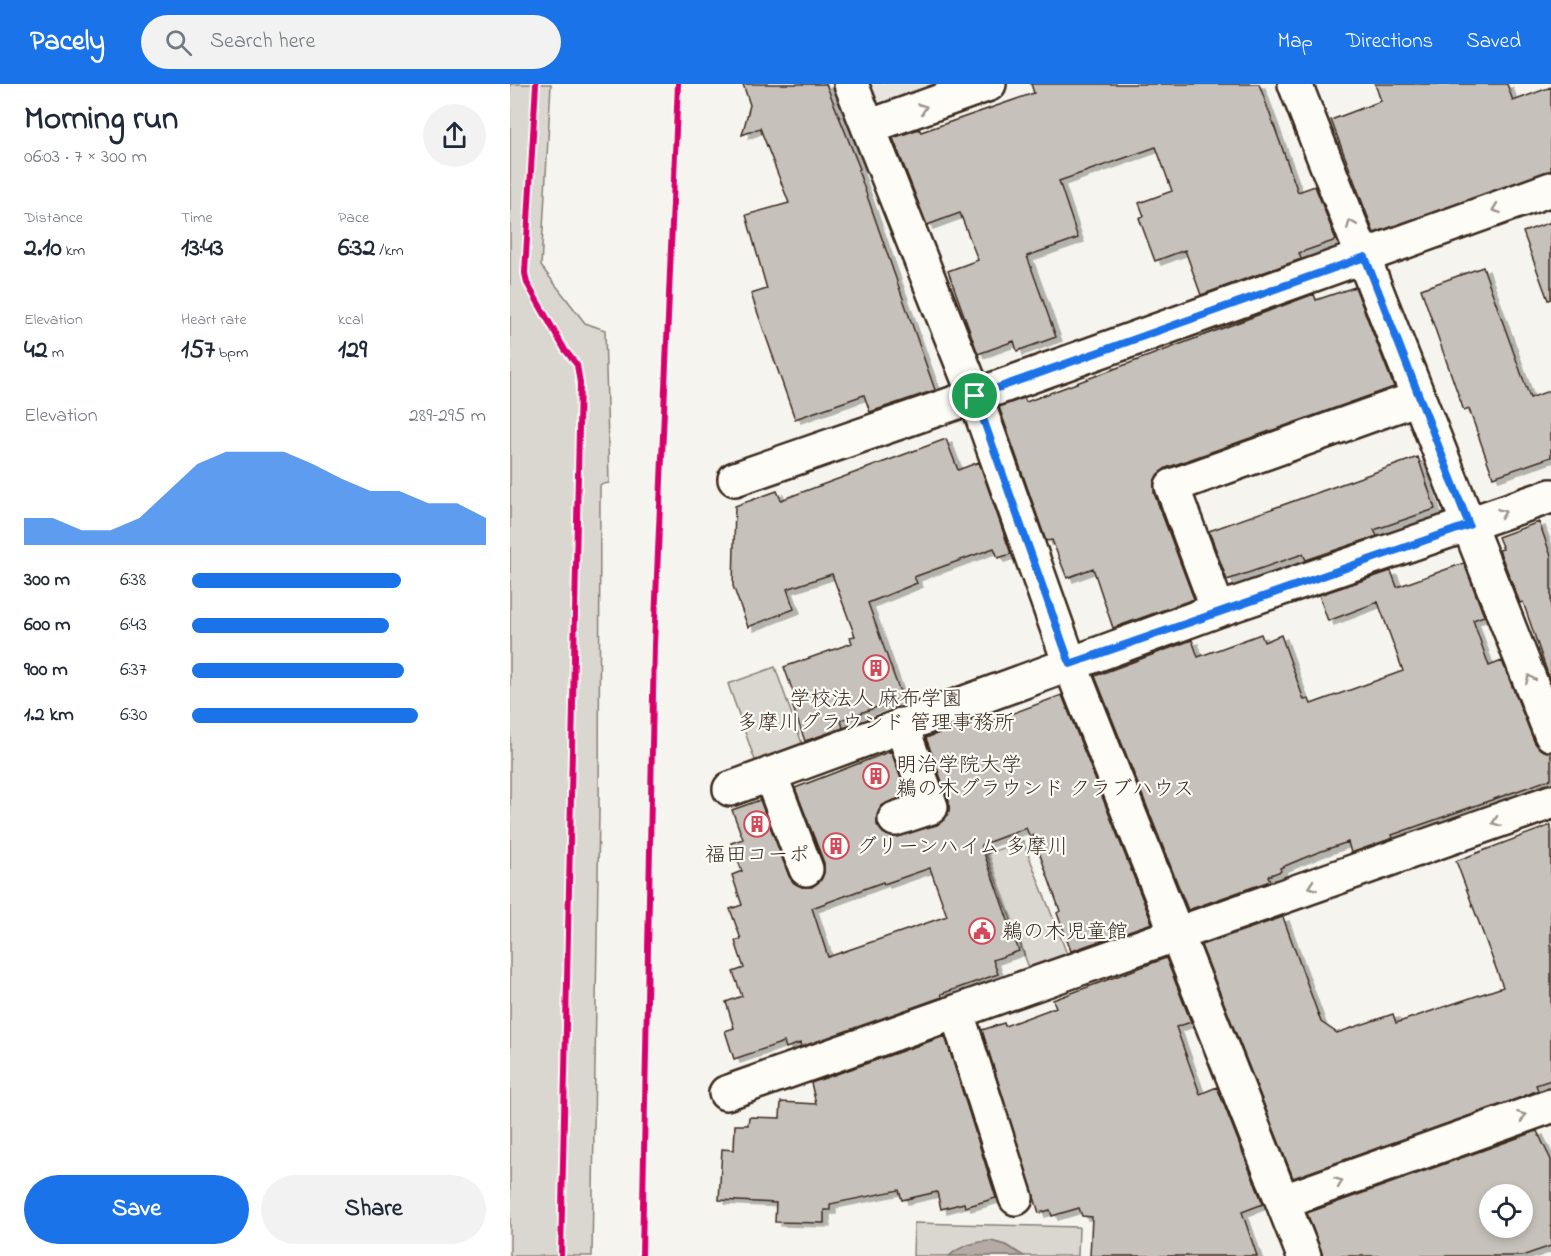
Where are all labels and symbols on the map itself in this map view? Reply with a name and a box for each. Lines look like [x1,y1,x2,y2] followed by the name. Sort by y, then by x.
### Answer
[918,102,928,115] one-way arrow
[1491,202,1502,214] one-way arrow
[1346,219,1358,230] one-way arrow
[949,370,1000,421] pin
[1496,508,1507,521] one-way arrow
[861,653,891,683] building icon: 学校法人 麻布学園 多摩川グラウンド 管理事務所
[1524,674,1537,685] one-way arrow
[737,685,1015,739] place label: 学校法人 麻布学園 多摩川グラウンド 管理事務所
[896,751,1194,805] place label: 明治学院大学 鵜の木グラウンド クラブハウス
[861,761,891,791] building icon: 明治学院大学 鵜の木グラウンド クラブハウス
[742,809,772,839] building icon: 福田コーポ
[1491,814,1502,827] one-way arrow
[821,831,851,861] building icon: グリーンハイム 多摩川
[856,833,1068,863] place label: グリーンハイム 多摩川
[705,841,810,871] place label: 福田コーポ
[1307,879,1318,892] one-way arrow
[967,916,997,946] public building icon: 鵜の木児童館
[1002,918,1128,948] place label: 鵜の木児童館
[1517,1111,1527,1124] one-way arrow
[1333,1176,1344,1189] one-way arrow

